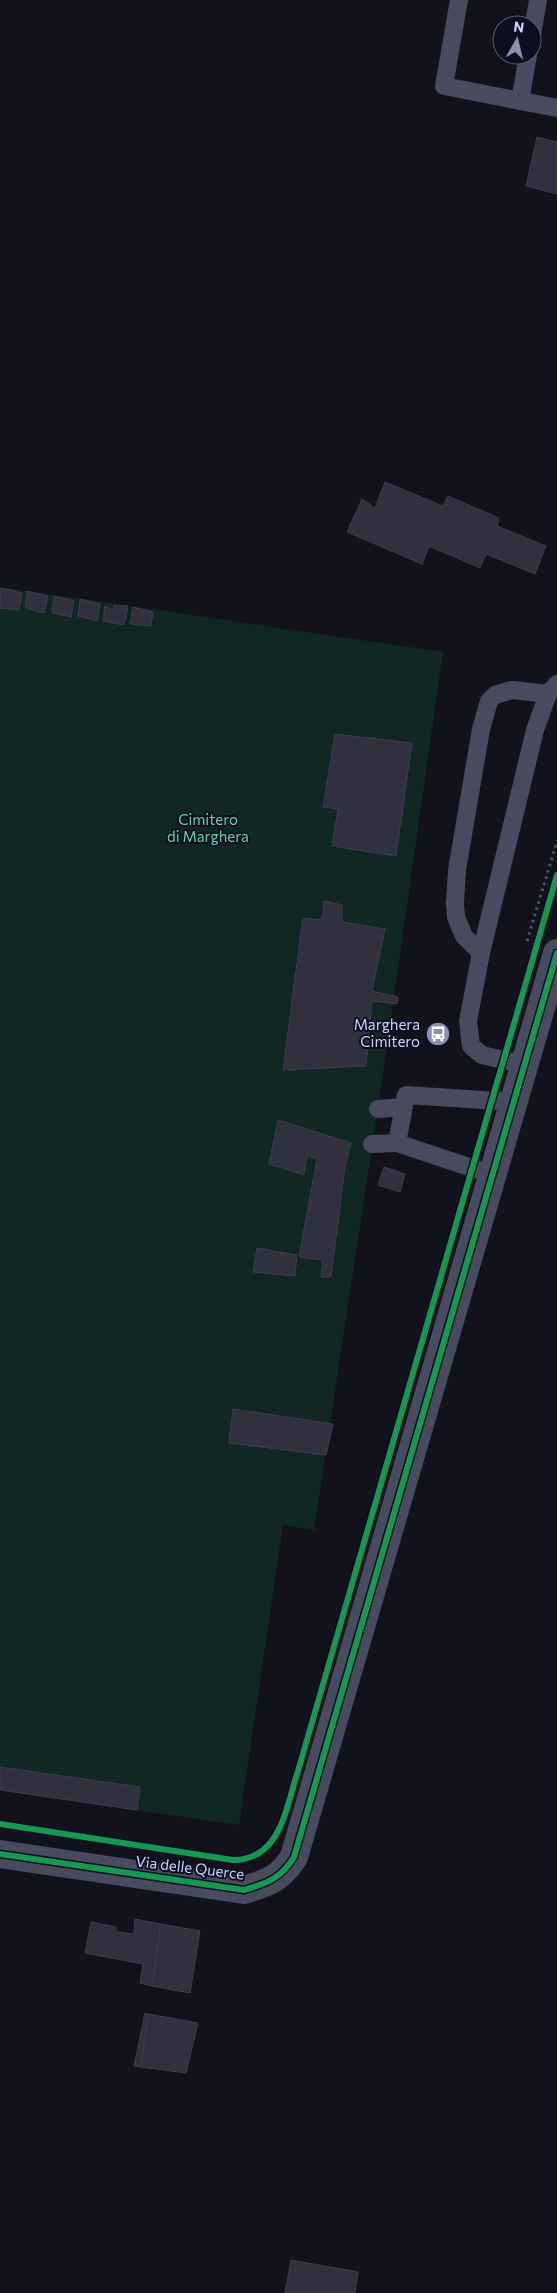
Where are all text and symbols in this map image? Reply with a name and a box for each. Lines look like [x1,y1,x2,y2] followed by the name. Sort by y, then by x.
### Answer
[492,15,542,65] north arrow
[512,17,525,36] text: N
[167,810,249,845] park label: Cimitero di Marghera
[354,1015,420,1050] place label: Marghera Cimitero
[425,1021,451,1047] bus stop icon: Marghera Cimitero
[135,1851,246,1883] street label: Via delle Querce

